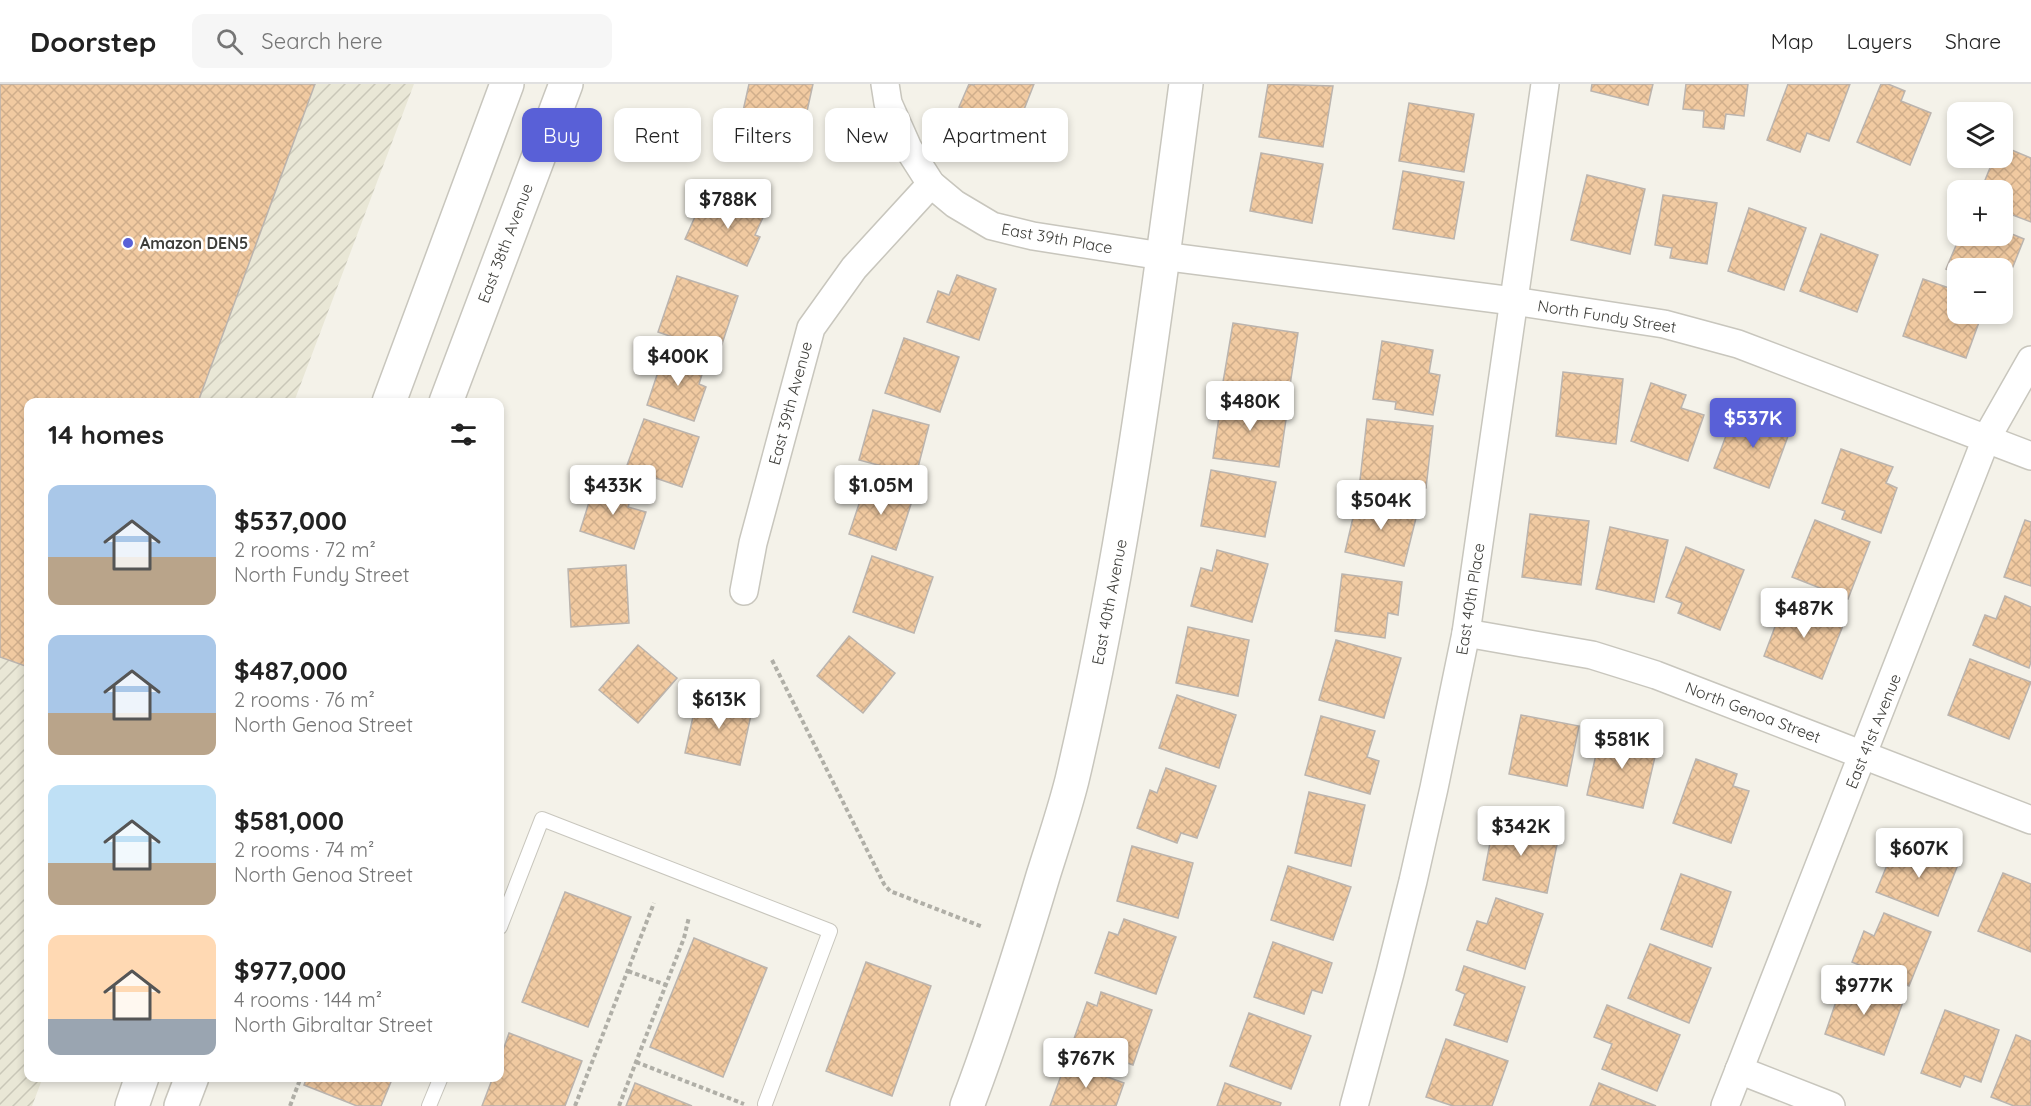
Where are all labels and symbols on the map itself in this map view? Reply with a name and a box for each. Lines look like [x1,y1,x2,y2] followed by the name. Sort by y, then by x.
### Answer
[686,179,770,230] pin: $788K
[473,180,537,306] street label: East 38th Avenue
[1000,218,1114,258] street label: East 39th Place
[140,233,248,253] place label: Amazon DEN5
[121,236,135,250] marker: Amazon DEN5
[1536,295,1678,337] street label: North Fundy Street
[636,336,720,387] pin: $400K
[764,339,816,467] street label: East 39th Avenue
[1208,381,1292,432] pin: $480K
[1711,398,1795,449] pin: $537K
[571,465,655,516] pin: $433K
[832,465,930,516] pin: $1.05M
[1339,480,1423,531] pin: $504K
[1087,537,1131,667] street label: East 40th Avenue
[1451,542,1489,656] street label: East 40th Place
[1762,588,1846,639] pin: $487K
[1841,671,1905,791] street label: East 41st Avenue
[1683,677,1823,747] street label: North Genoa Street
[677,679,761,730] pin: $613K
[1580,719,1664,770] pin: $581K
[1479,806,1563,857] pin: $342K
[1877,828,1961,879] pin: $607K
[1822,965,1906,1016] pin: $977K
[1044,1038,1128,1089] pin: $767K

